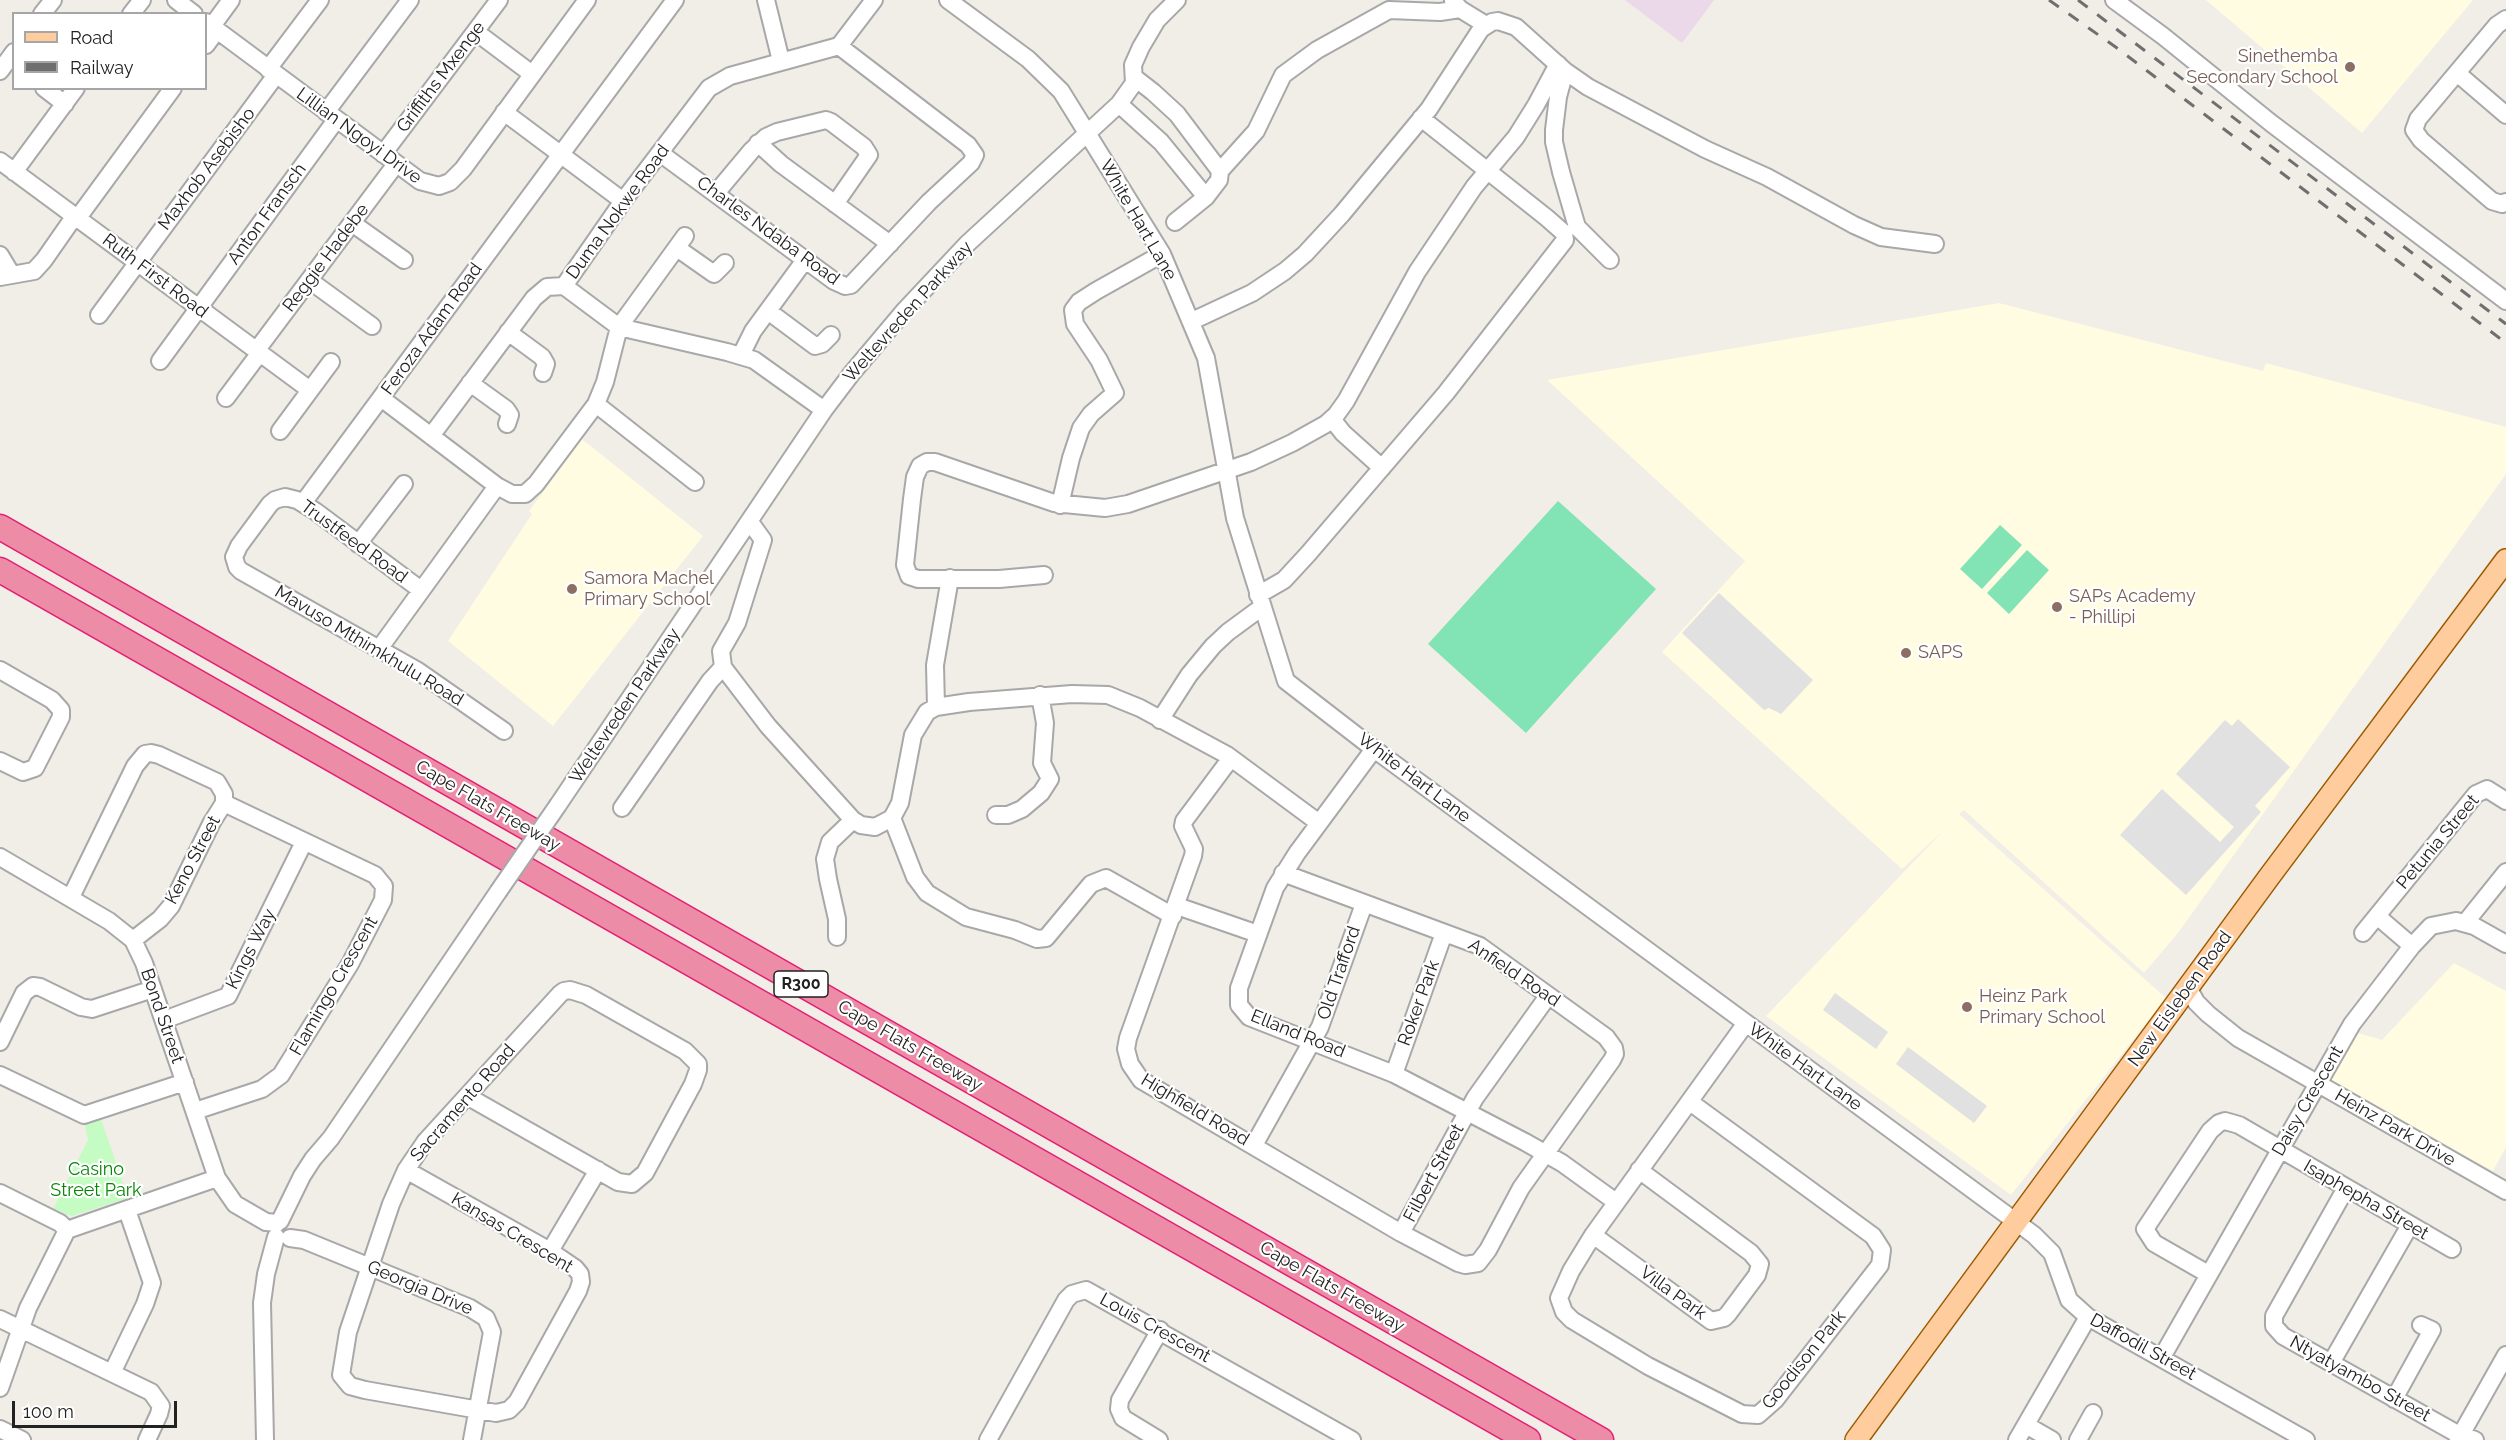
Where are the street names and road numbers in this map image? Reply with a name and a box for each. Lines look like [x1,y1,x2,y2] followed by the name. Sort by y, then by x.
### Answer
[392,17,490,137] street label: Griffiths Mxenge
[292,83,426,189] street label: Lillian Ngoyi Drive
[154,104,260,234] street label: Maxhob Asebisho
[562,140,674,284] street label: Duma Nokwe Road
[1095,156,1181,284] street label: White Hart Lane
[223,159,311,269] street label: Anton Fransch
[692,172,844,290] street label: Charles Ndaba Road
[278,200,374,316] street label: Reggie Hadebe
[98,229,212,323] street label: Ruth First Road
[839,237,977,387] street label: Weltevreden Parkway
[377,259,487,399] street label: Feroza Adam Road
[296,496,412,588] street label: Trustfeed Road
[271,581,467,711] street label: Mavuso Mthimkhulu Road
[565,624,685,788] street label: Weltevreden Parkway
[1353,729,1475,827] street label: White Hart Lane
[412,756,564,856] street label: Cape Flats Freeway
[2392,790,2484,894] street label: Petunia Street
[161,812,225,908] street label: Keno Street
[222,905,280,993] street label: Kings Way
[285,913,383,1059] street label: Flamingo Crescent
[1313,923,1365,1023] street label: Old Trafford
[2124,927,2236,1071] street label: New Eisleben Road
[1464,934,1564,1012] street label: Anfield Road
[1394,957,1444,1049] street label: Roker Park
[136,966,188,1066] street label: Bond Street
[774,971,828,997] road number: R300
[834,996,986,1096] street label: Cape Flats Freeway
[1248,1005,1348,1063] street label: Elland Road
[1744,1018,1866,1116] street label: White Hart Lane
[406,1040,520,1166] street label: Sacramento Road
[2268,1042,2348,1160] street label: Daisy Crescent
[1137,1069,1253,1151] street label: Highfield Road
[2331,1085,2459,1171] street label: Heinz Park Drive
[1399,1120,1469,1226] street label: Filbert Street
[2300,1155,2432,1245] street label: Isaphepha Street
[447,1188,577,1278] street label: Kansas Crescent
[1256,1237,1408,1337] street label: Cape Flats Freeway
[364,1256,476,1320] street label: Georgia Drive
[1635,1262,1711,1324] street label: Villa Park
[1096,1289,1214,1367] street label: Louis Crescent
[1758,1306,1850,1414] street label: Goodison Park
[2086,1309,2200,1385] street label: Daffodil Street
[2286,1331,2434,1427] street label: Ntyatyambo Street

